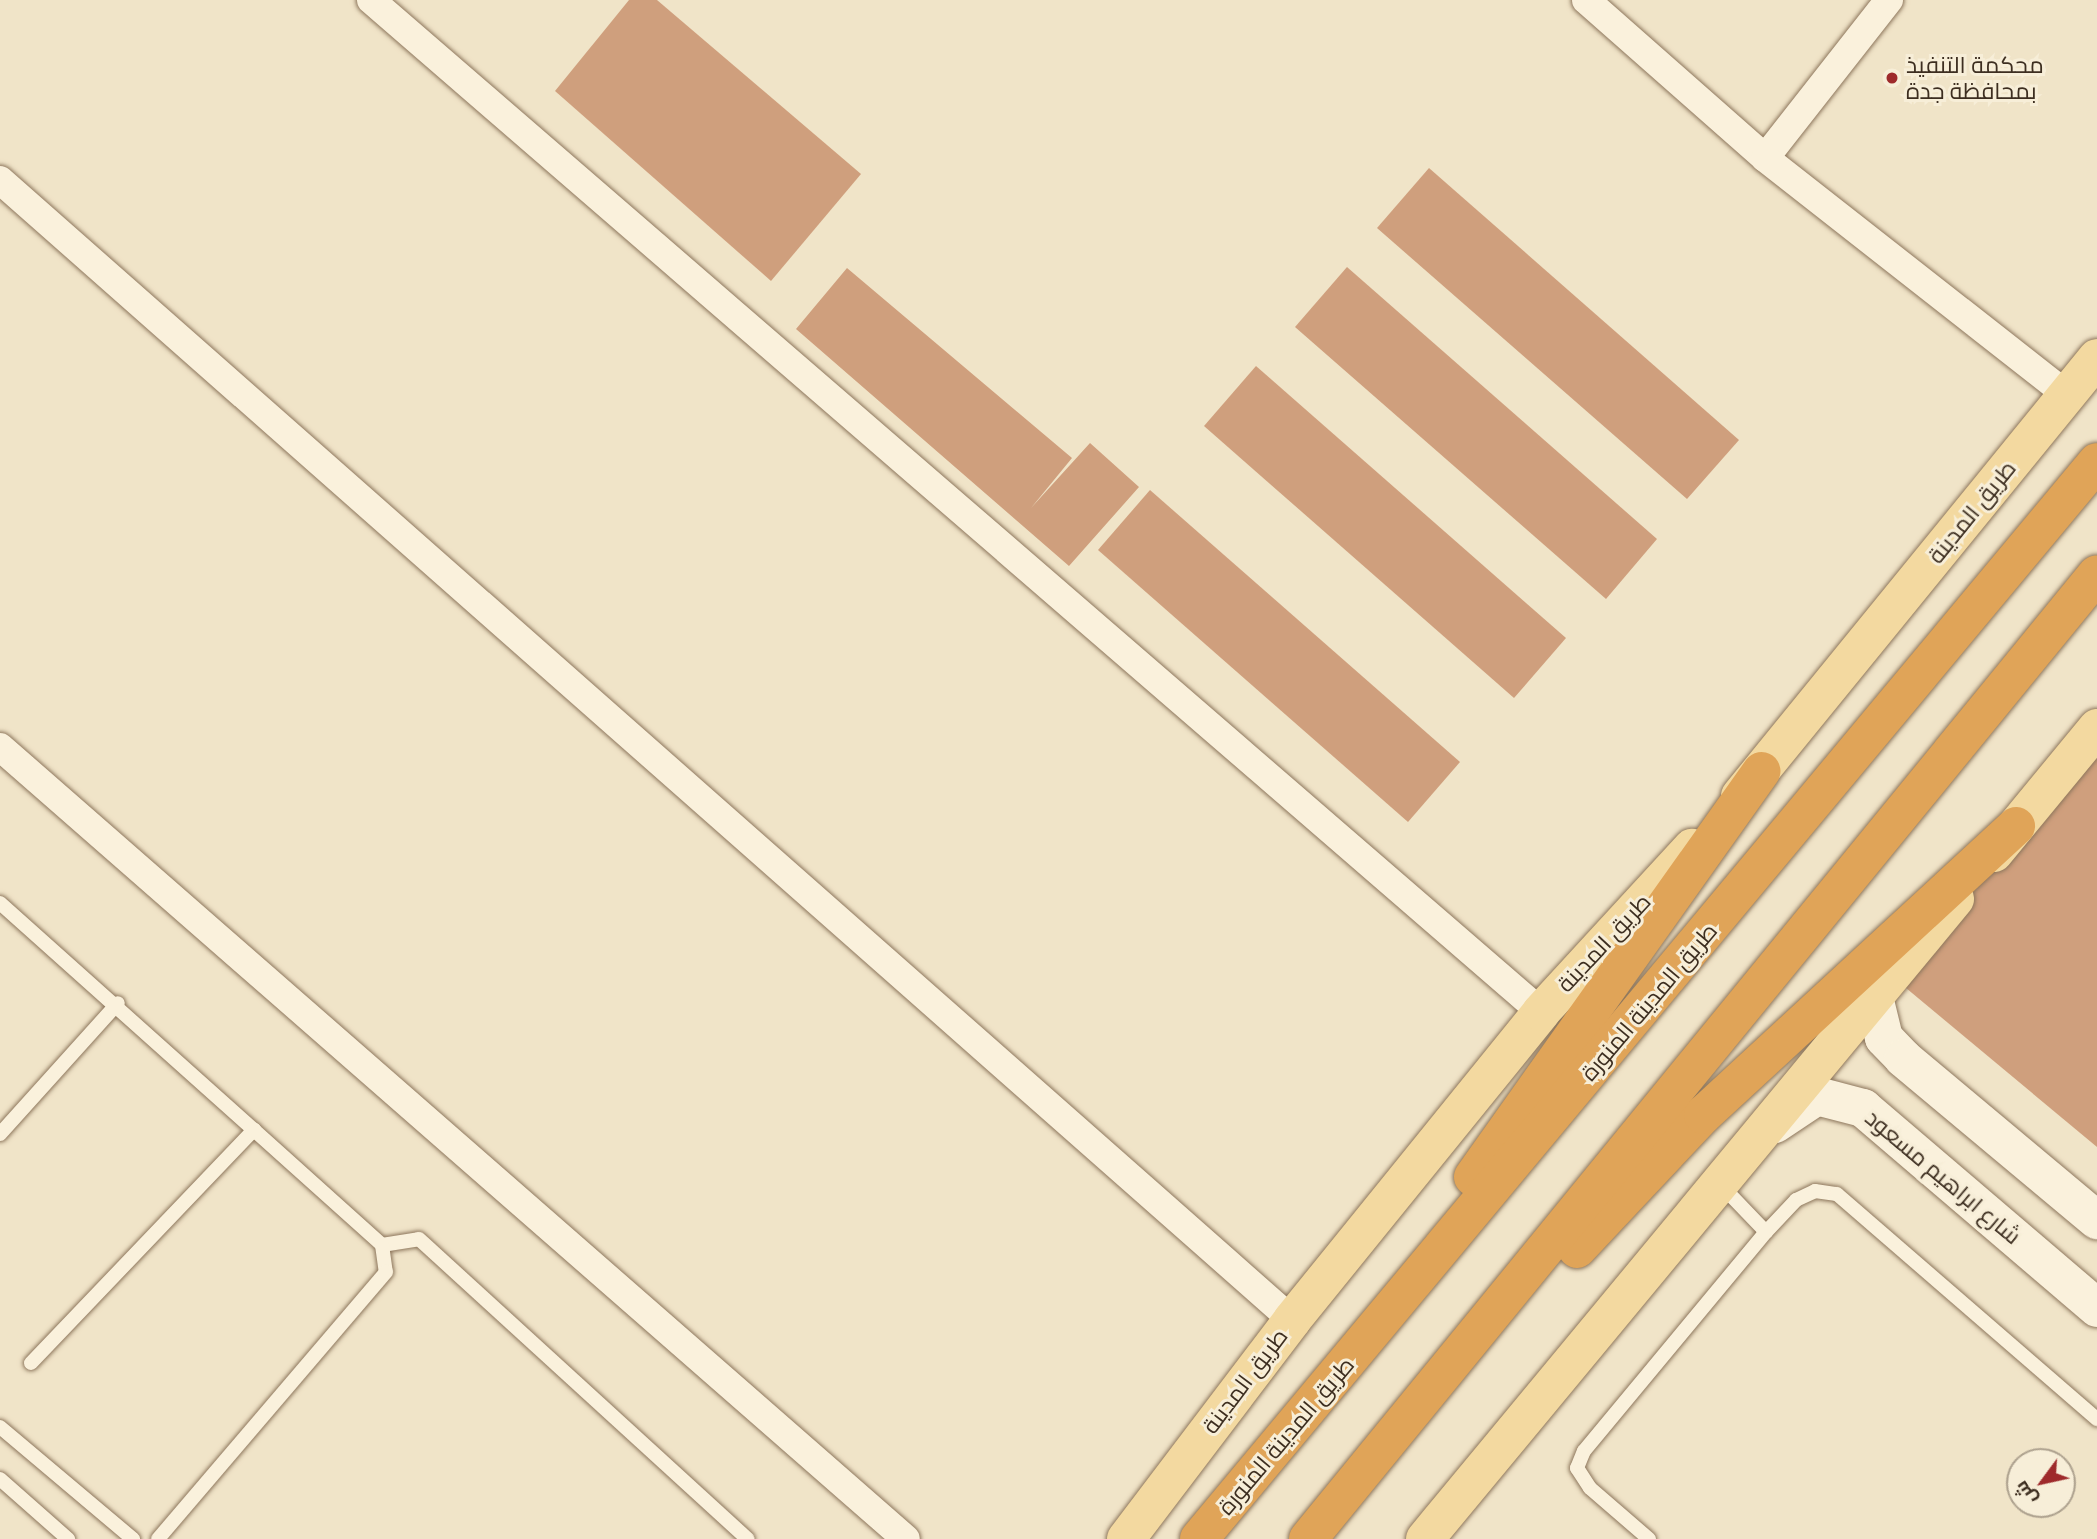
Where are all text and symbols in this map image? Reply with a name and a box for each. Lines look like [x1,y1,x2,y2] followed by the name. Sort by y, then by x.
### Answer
[1906,51,2044,105] place label: محكمة التنفيذ بمحافظة جدة
[1884,70,1900,86] marker: محكمة التنفيذ بمحافظة جدة
[1922,455,2022,569] street label: طريق المدينة
[1551,888,1657,998] street label: طريق المدينة
[1575,918,1723,1086] street label: طريق المدينة المنورة
[1860,1104,2026,1250] street label: شارع ابراهيم مسعود
[1197,1323,1293,1439] street label: طريق المدينة
[1212,1352,1360,1520] street label: طريق المدينة المنورة
[2006,1448,2076,1518] north arrow
[2008,1476,2043,1511] text: ش

